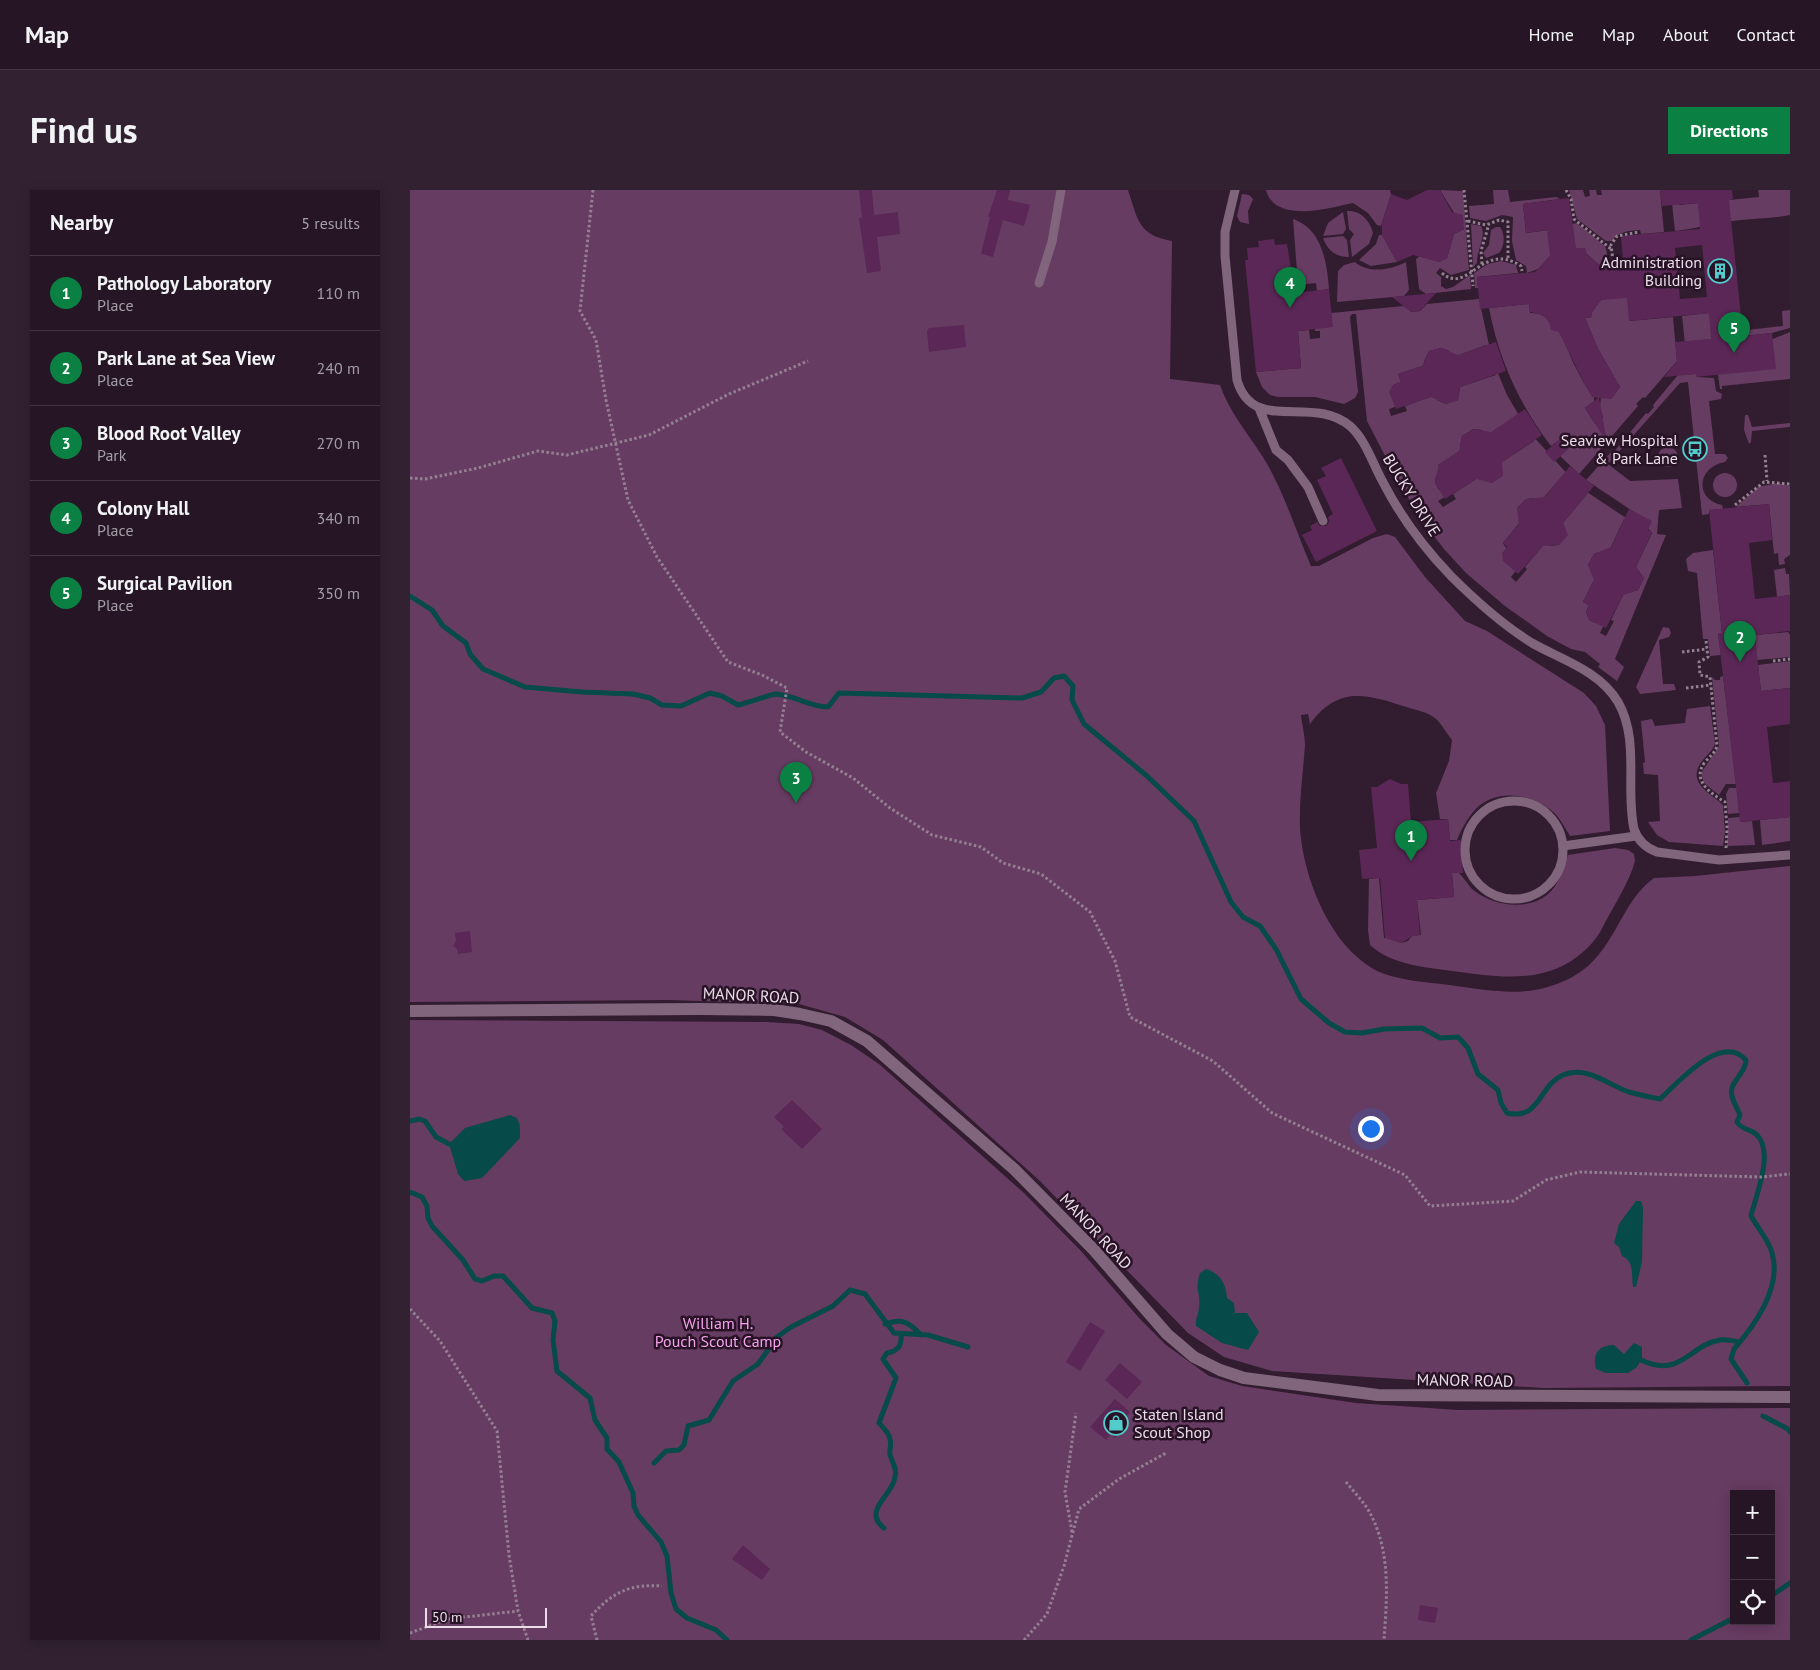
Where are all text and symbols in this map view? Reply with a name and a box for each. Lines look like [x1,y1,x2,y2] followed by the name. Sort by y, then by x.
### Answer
[25,19,69,50] text: Map
[1528,23,1574,46] text: Home
[1602,23,1635,46] text: Map
[1663,23,1709,46] text: About
[1737,23,1795,46] text: Contact
[30,107,138,153] text: Find us
[1668,107,1790,154] button: Directions
[50,209,113,236] text: Nearby
[301,213,360,233] text: 5 results
[1601,252,1702,290] place label: Administration Building
[1707,258,1733,284] building icon: Administration Building
[1274,267,1306,308] pin: 4
[97,271,271,295] text: Pathology Laboratory
[61,283,71,303] text: 1
[317,283,360,303] text: 110 m
[97,295,134,315] text: Place
[1718,312,1750,353] pin: 5
[97,346,275,370] text: Park Lane at Sea View
[61,358,71,378] text: 2
[317,358,360,378] text: 240 m
[97,370,134,390] text: Place
[97,421,241,445] text: Blood Root Valley
[1561,430,1678,468] place label: Seaview Hospital & Park Lane
[61,433,71,453] text: 3
[317,433,360,453] text: 270 m
[1682,436,1708,462] bus stop icon: Seaview Hospital & Park Lane
[97,445,126,465] text: Park
[1379,450,1445,540] street label: BUCKY DRIVE
[97,496,189,520] text: Colony Hall
[61,508,71,528] text: 4
[317,508,360,528] text: 340 m
[97,520,134,540] text: Place
[97,571,232,595] text: Surgical Pavilion
[61,583,71,603] text: 5
[317,583,360,603] text: 350 m
[97,595,134,615] text: Place
[1724,621,1756,662] pin: 2
[780,762,812,803] pin: 3
[1395,820,1427,861] pin: 1
[702,982,800,1008] street label: MANOR ROAD
[1358,1116,1384,1142] your location
[1056,1189,1136,1273] street label: MANOR ROAD
[655,1313,781,1351] park label: William H. Pouch Scout Camp
[1416,1369,1514,1391] street label: MANOR ROAD
[1134,1404,1224,1442] place label: Staten Island Scout Shop
[1103,1410,1129,1436] shop icon: Staten Island Scout Shop
[1730,1490,1775,1625] map controls
[1730,1490,1775,1535] button: +
[1730,1535,1775,1580] button: −
[1730,1580,1775,1625] button: locate
[425,1605,548,1628] scale bar
[432,1608,462,1626] text: 50 m

